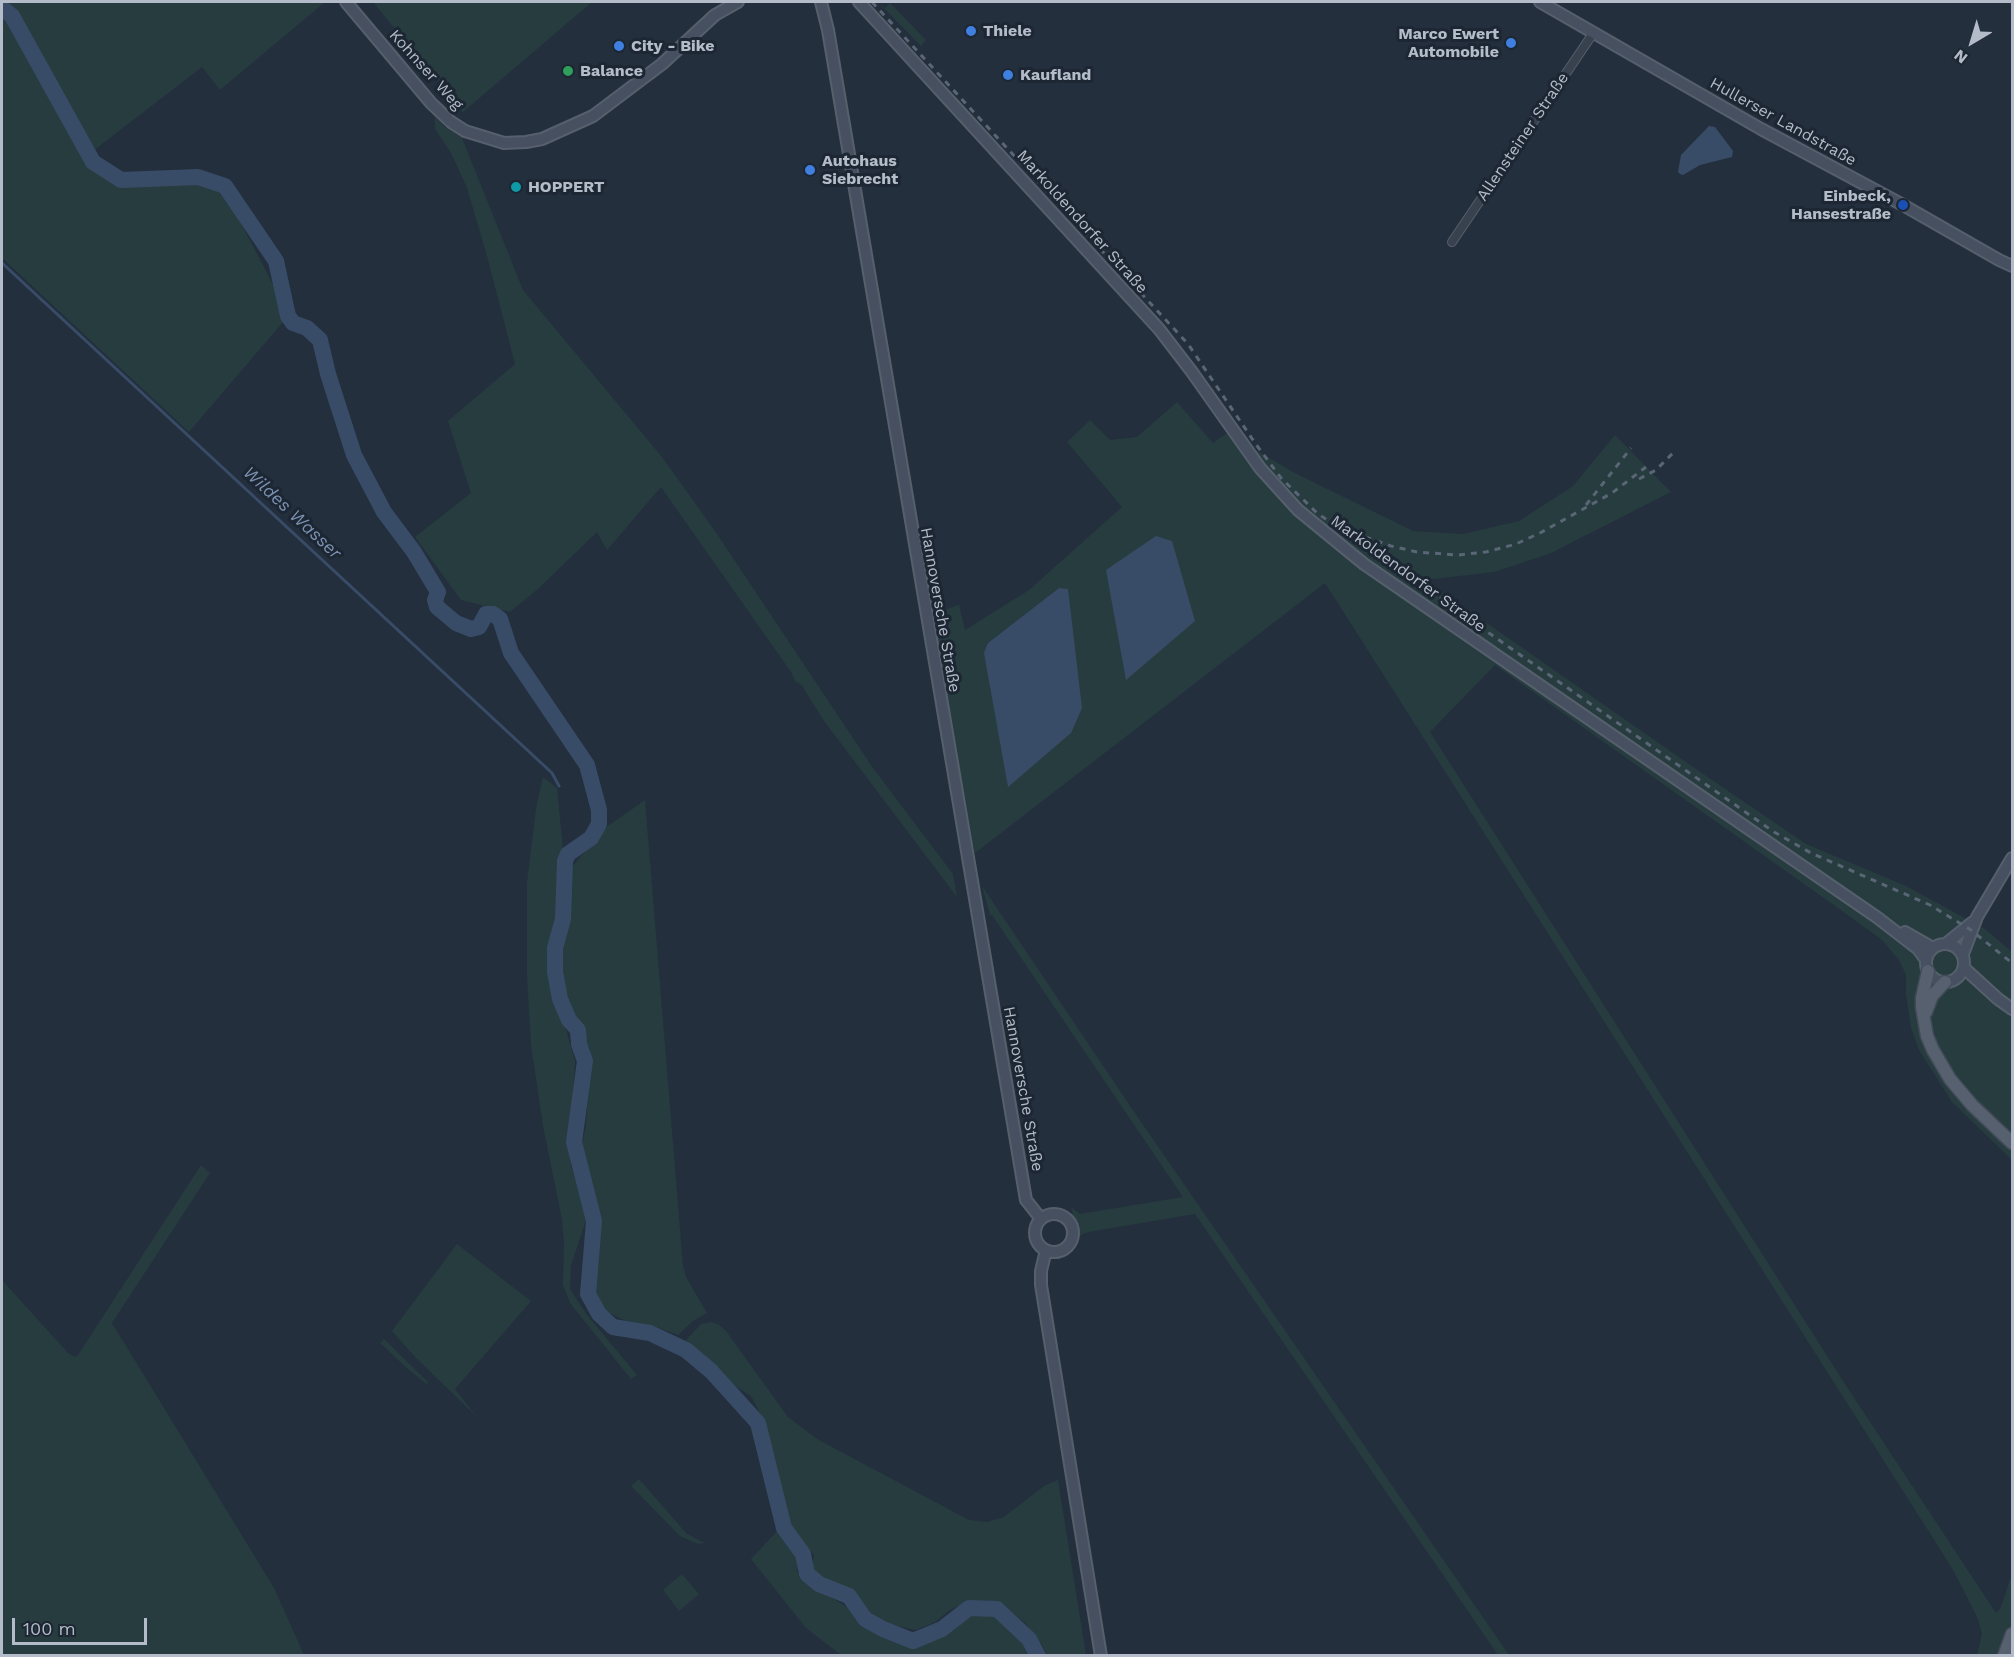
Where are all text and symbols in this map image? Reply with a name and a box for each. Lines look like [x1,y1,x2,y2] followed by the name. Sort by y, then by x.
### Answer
[1942,12,2002,72] north arrow
[983,21,1032,41] place label: Thiele
[964,24,978,38] marker: Thiele
[1398,24,1499,62] place label: Marco Ewert Automobile
[385,26,467,114] street label: Kohnser Weg
[631,36,715,56] place label: City - Bike
[1504,36,1518,50] marker: Marco Ewert Automobile
[612,39,626,53] marker: City - Bike
[1950,45,1971,68] text: N
[580,61,643,81] place label: Balance
[561,64,575,78] marker: Balance
[1020,65,1091,85] place label: Kaufland
[1001,68,1015,82] marker: Kaufland
[1473,69,1573,205] street label: Allensteiner Straße
[1706,74,1860,170] street label: Hullerser Landstraße
[1012,146,1152,298] street label: Markoldendorfer Straße
[822,151,898,189] place label: Autohaus Siebrecht
[803,163,817,177] marker: Autohaus Siebrecht
[528,177,604,197] place label: HOPPERT
[509,180,523,194] marker: HOPPERT
[1791,186,1891,224] place label: Einbeck, Hansestraße
[1896,198,1910,212] marker: Einbeck, Hansestraße
[238,462,346,564] water label: Wildes Wasser
[1327,511,1489,637] street label: Markoldendorfer Straße
[916,526,964,694] street label: Hannoversche Straße
[999,1005,1047,1173] street label: Hannoversche Straße
[15,1606,150,1644] scale bar
[23,1618,76,1639] text: 100 m

